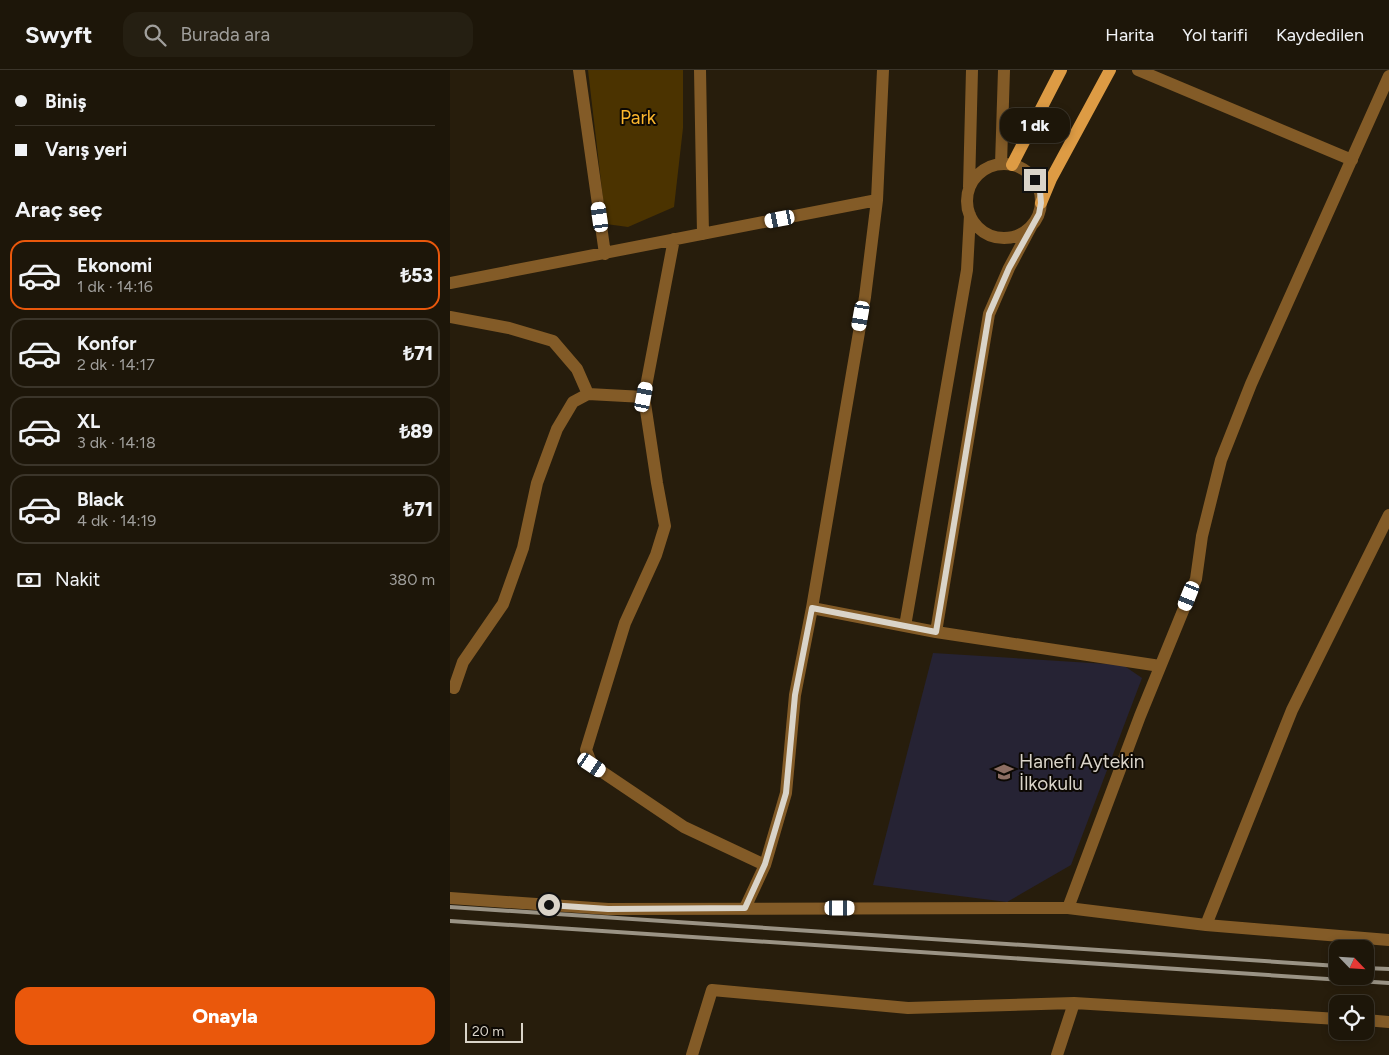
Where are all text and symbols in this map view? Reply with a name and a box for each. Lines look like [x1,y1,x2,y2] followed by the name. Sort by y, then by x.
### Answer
[123,12,473,57] search box
[25,20,93,49] text: Swyft
[141,21,169,49] icon: search
[181,23,270,46] text: Burada ara
[1105,24,1154,46] text: Harita
[1182,24,1248,46] text: Yol tarifi
[1276,24,1364,46] text: Kaydedilen
[45,90,87,113] text: Biniş
[620,106,657,129] park label: Park
[1000,108,1070,142] callout: 1 dk
[1020,116,1050,135] text: 1 dk
[45,138,127,161] text: Varış yeri
[1024,169,1046,191] route end
[15,196,102,223] text: Araç seç
[590,201,609,233] car
[763,209,796,229] car
[17,253,62,298] icon: car
[77,254,152,277] text: Ekonomi
[400,264,433,287] text: ₺53
[77,277,153,296] text: 1 dk · 14:16
[851,300,870,332] car
[17,331,62,376] icon: car
[77,332,136,355] text: Konfor
[403,342,433,365] text: ₺71
[77,355,155,374] text: 2 dk · 14:17
[633,381,654,413] car
[17,409,62,454] icon: car
[77,410,100,433] text: XL
[399,420,433,443] text: ₺89
[77,433,156,452] text: 3 dk · 14:18
[17,487,62,532] icon: car
[77,488,124,511] text: Black
[403,498,433,521] text: ₺71
[77,511,156,530] text: 4 dk · 14:19
[15,566,43,594] icon: cash
[55,568,100,591] text: Nakit
[389,570,435,589] text: 380 m
[1176,579,1201,613] car
[575,750,608,780] car
[1019,750,1144,795] place label: Hanefı Aytekin İlkokulu
[993,761,1015,783] school or university icon: Hanefı Aytekin İlkokulu
[538,894,560,916] route start
[825,901,855,916] car
[1329,940,1374,985] north arrow
[1329,940,1374,1040] map controls
[15,987,435,1045] button: Onayla
[1329,995,1374,1040] button: locate
[465,1020,522,1043] scale bar
[472,1023,504,1040] text: 20 m

